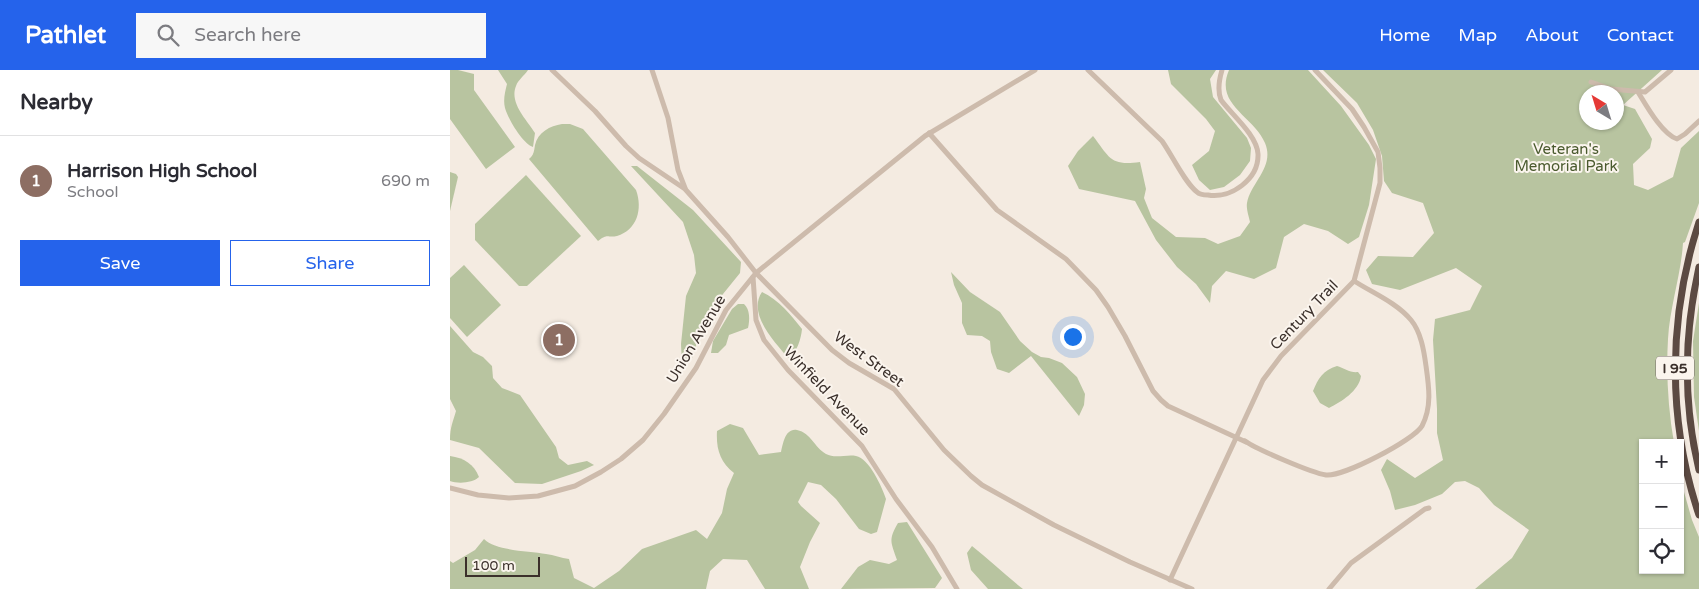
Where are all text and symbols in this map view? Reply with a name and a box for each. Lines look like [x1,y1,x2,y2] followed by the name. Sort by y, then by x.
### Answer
[136,13,486,58] search box
[25,21,106,50] text: Pathlet
[154,21,182,49] icon: search
[194,24,301,46] text: Search here
[1379,24,1430,46] text: Home
[1458,24,1497,46] text: Map
[1525,24,1579,46] text: About
[1607,24,1674,46] text: Contact
[1579,85,1624,130] north arrow
[20,90,93,115] text: Nearby
[1514,140,1618,175] park label: Veteran's Memorial Park
[67,160,257,182] text: Harrison High School
[31,171,41,191] text: 1
[381,171,430,191] text: 690 m
[67,182,119,202] text: School
[20,240,220,286] button: Save
[230,240,430,286] button: Share
[1266,276,1342,354] street label: Century Trail
[663,292,729,386] street label: Union Avenue
[543,321,575,359] pin: 1
[1060,324,1086,350] your location
[830,327,908,391] street label: West Street
[780,343,874,439] street label: Winfield Avenue
[1656,356,1694,380] road number: I 95
[1639,439,1684,574] map controls
[1639,439,1684,484] button: +
[1639,484,1684,529] button: −
[1639,529,1684,574] button: locate
[465,554,540,577] scale bar
[472,557,515,574] text: 100 m

